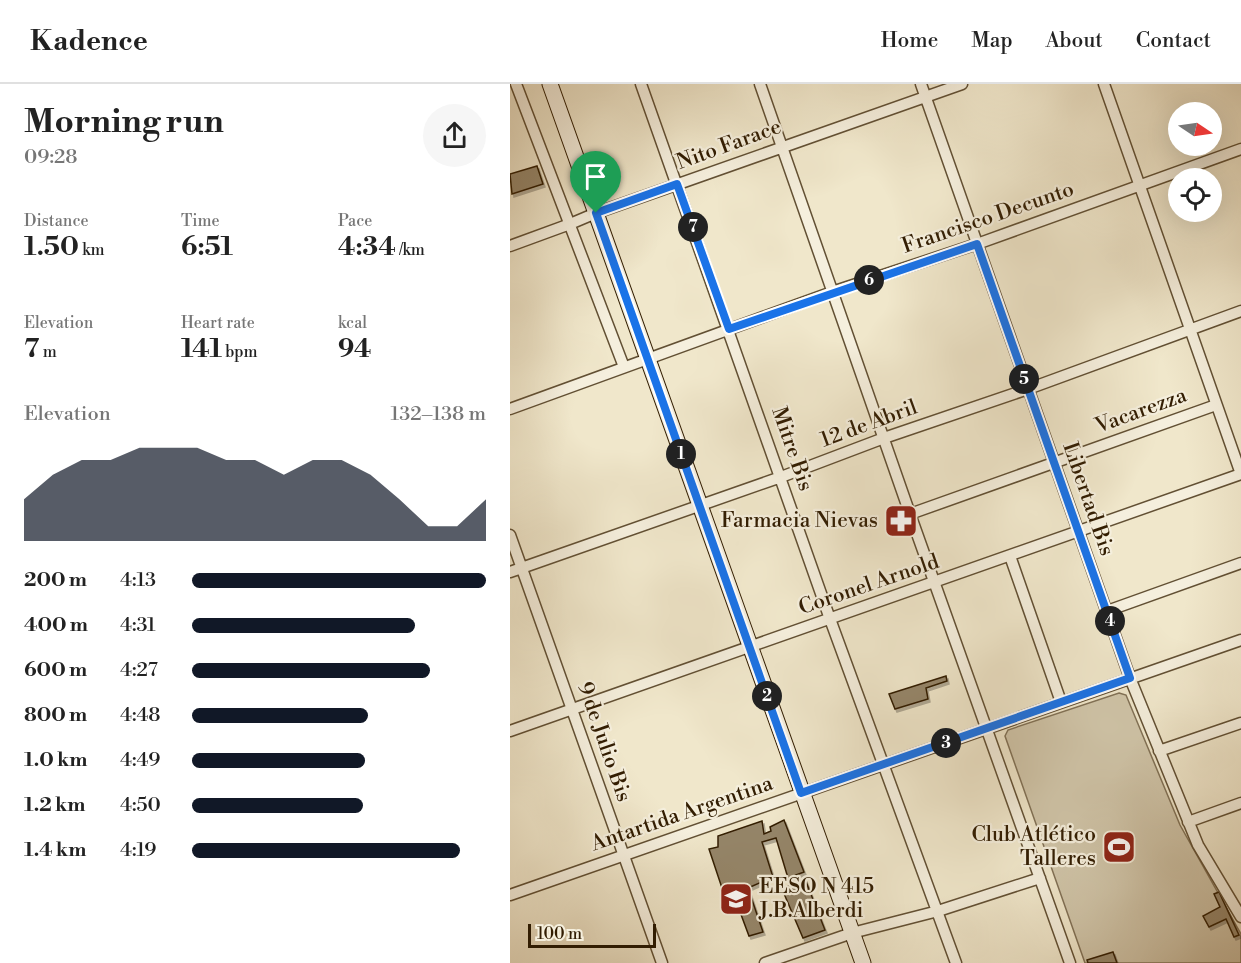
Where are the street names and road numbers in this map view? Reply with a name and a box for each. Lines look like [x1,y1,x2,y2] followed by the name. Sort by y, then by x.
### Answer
[673,114,785,176] street label: Nito Farace
[899,176,1077,260] street label: Francisco Decunto
[1091,382,1191,440] street label: Vacarezza
[817,394,921,454] street label: 12 de Abril
[765,403,819,495] street label: Mitre Bis
[1056,439,1120,559] street label: Libertad Bis
[795,549,943,621] street label: Coronel Arnold
[571,679,637,805] street label: 9 de Julio Bis
[587,771,777,858] street label: Antartida Argentina

